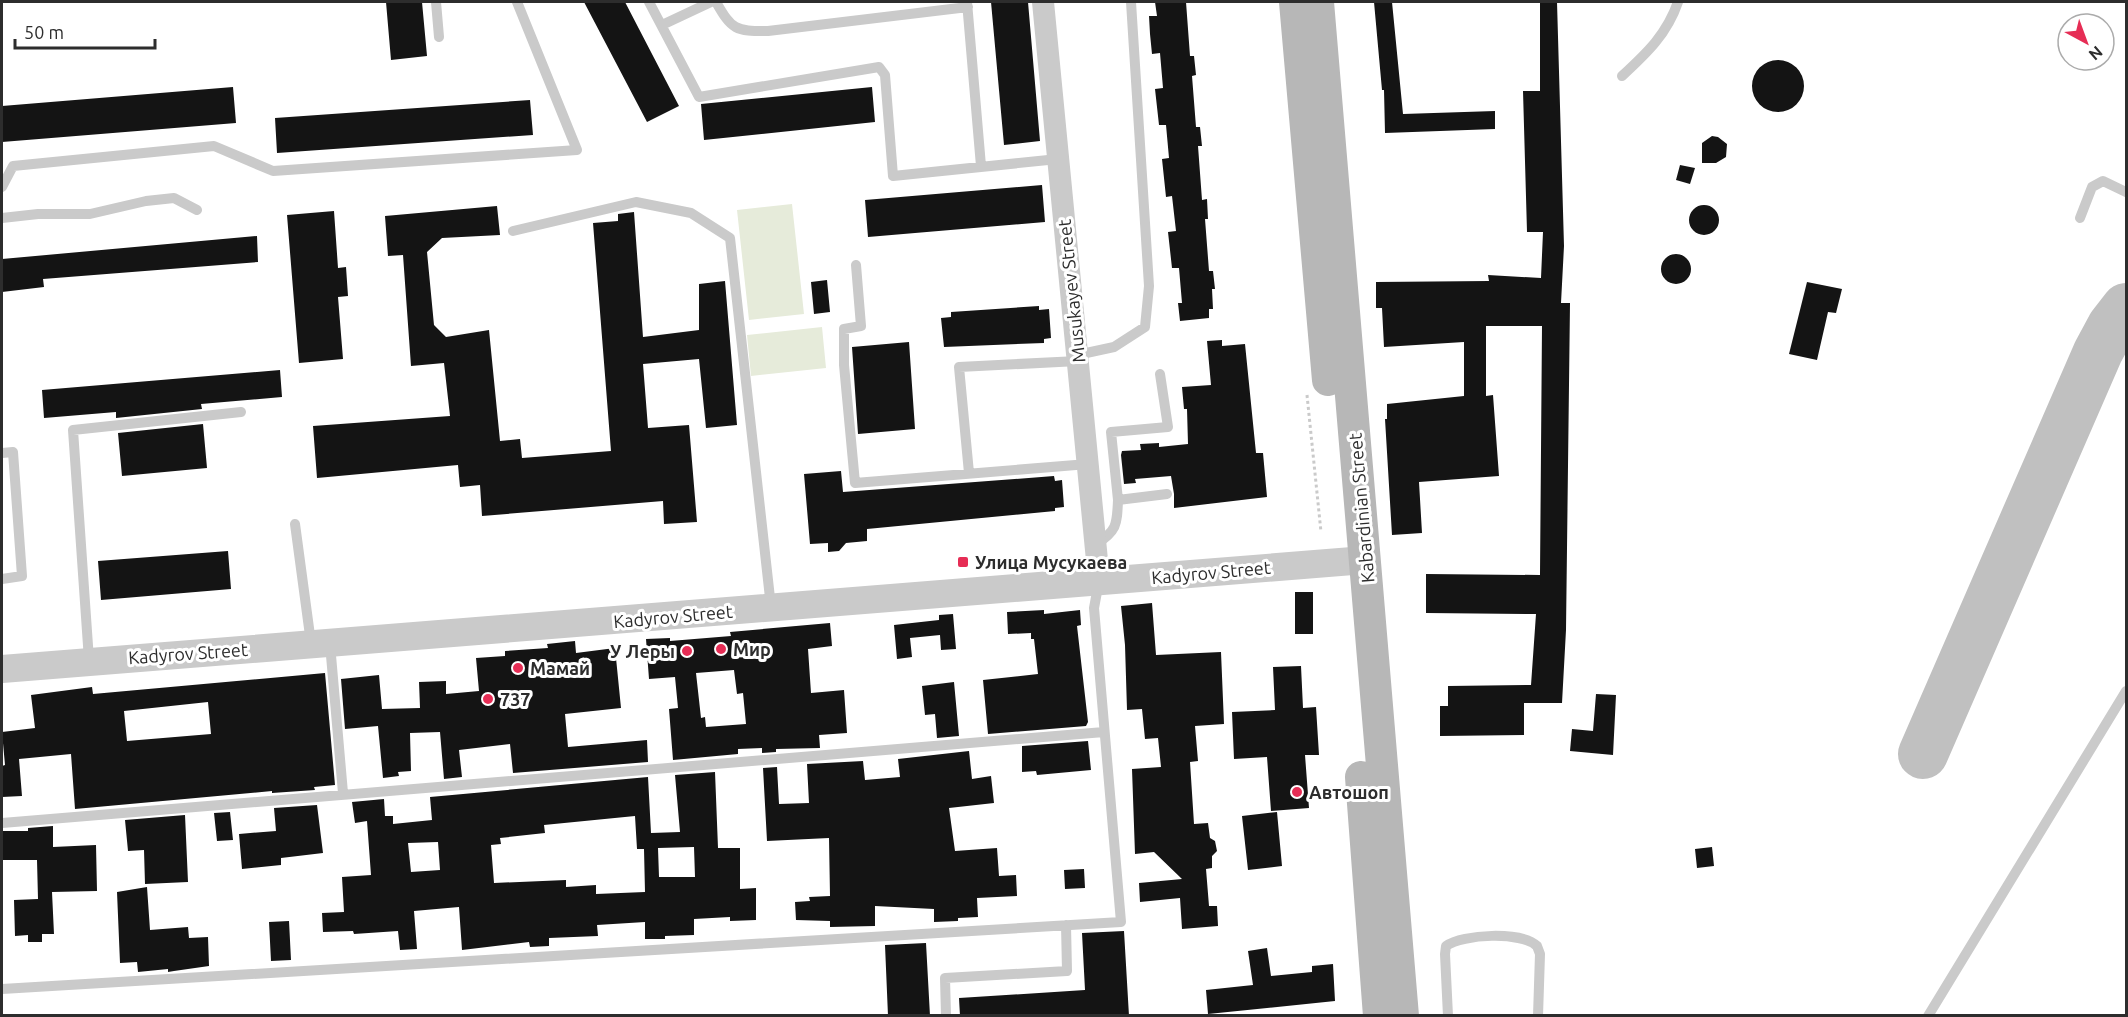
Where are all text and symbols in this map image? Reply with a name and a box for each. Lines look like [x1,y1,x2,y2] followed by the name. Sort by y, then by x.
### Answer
[15,12,154,50] scale bar
[2056,12,2116,72] north arrow
[24,22,64,42] text: 50 m
[2085,43,2106,64] text: N
[1054,218,1088,364] street label: Musukayev Street
[1344,432,1378,584] street label: Kabardinian Street
[975,552,1127,572] place label: Улица Мусукаева
[956,555,970,569] marker: Улица Мусукаева
[1150,557,1272,587] street label: Kadyrov Street
[612,601,734,631] street label: Kadyrov Street
[128,639,248,667] street label: Kadyrov Street
[733,639,771,659] place label: Мир
[610,641,675,661] place label: У Леры
[714,642,728,656] marker: Мир
[680,644,694,658] marker: У Леры
[530,658,590,678] place label: Мамай
[511,661,525,675] marker: Мамай
[500,689,530,709] place label: 737
[481,692,495,706] marker: 737
[1309,782,1389,802] place label: Автошоп
[1290,785,1304,799] marker: Автошоп

